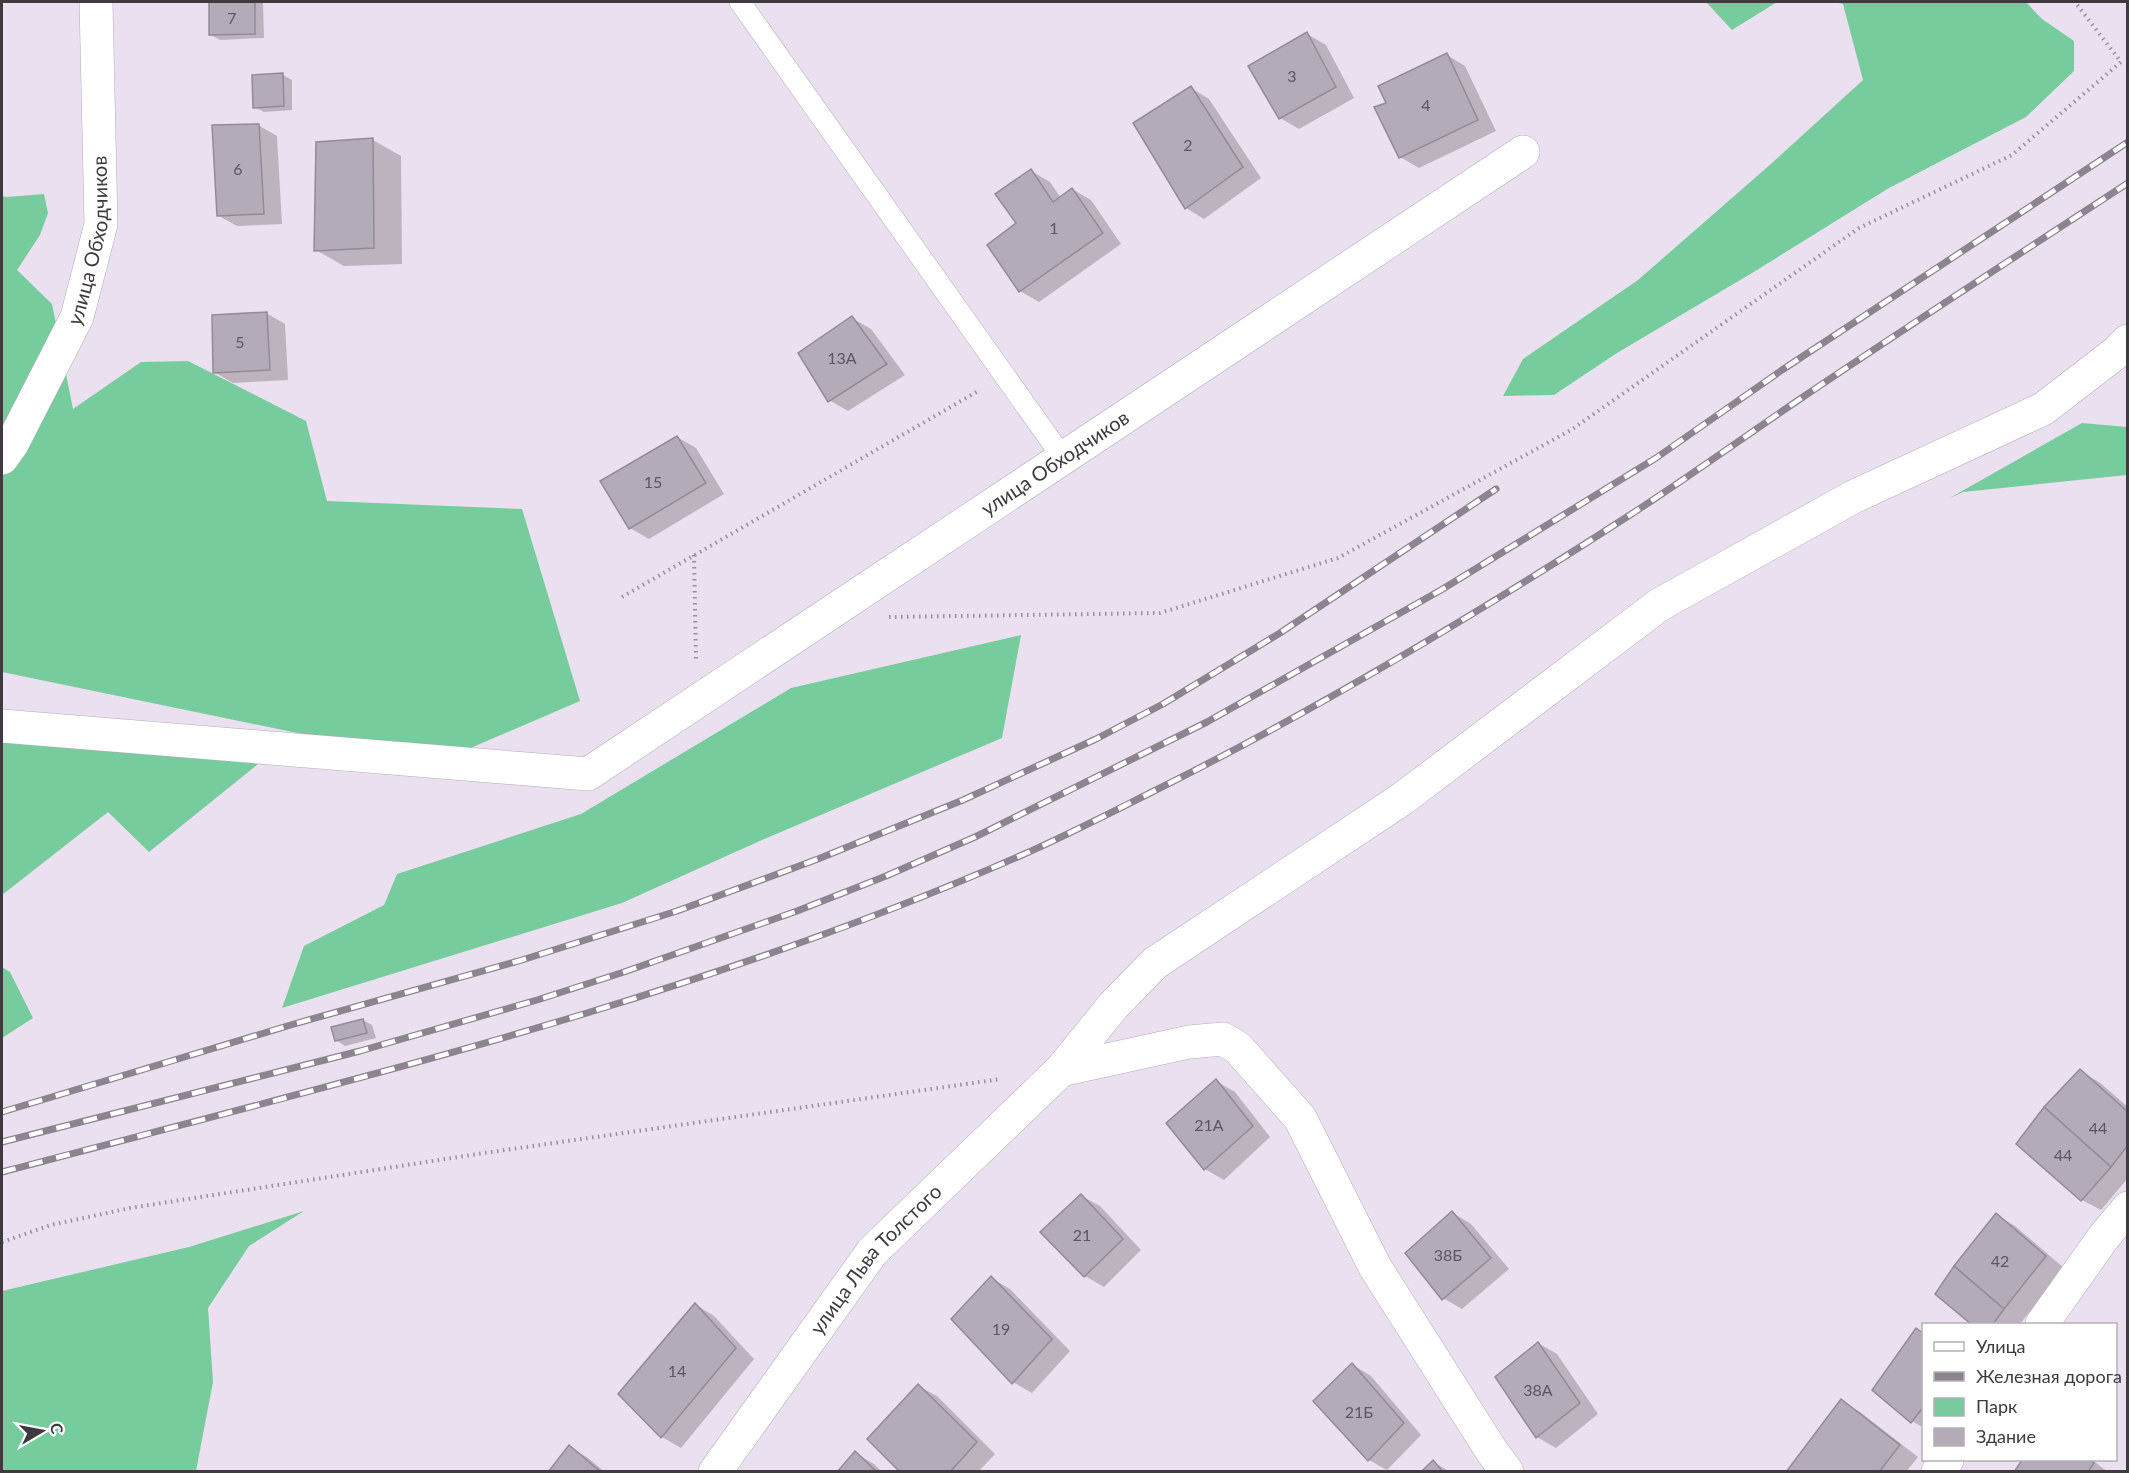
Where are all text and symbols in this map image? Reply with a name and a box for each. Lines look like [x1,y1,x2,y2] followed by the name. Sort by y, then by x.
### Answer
[227,8,237,27] house number: 7
[1287,66,1297,85] house number: 3
[1421,95,1431,114] house number: 4
[1183,135,1193,154] house number: 2
[62,155,112,329] street label: улица Обходчиков
[233,159,243,178] house number: 6
[1049,218,1059,237] house number: 1
[235,332,245,351] house number: 5
[827,348,857,367] house number: 13А
[976,405,1133,520] street label: улица Обходчиков
[644,472,662,491] house number: 15
[1194,1115,1224,1134] house number: 21А
[2089,1118,2107,1137] house number: 44
[2054,1145,2072,1164] house number: 44
[804,1179,946,1339] street label: улица Льва Толстого
[1073,1225,1091,1244] house number: 21
[1434,1245,1462,1264] house number: 38Б
[1991,1251,2009,1270] house number: 42
[992,1319,1010,1338] house number: 19
[1922,1323,2117,1461] legend
[1976,1335,2026,1357] text: Улица
[668,1361,686,1380] house number: 14
[1976,1365,2122,1387] text: Железная дорога
[1523,1380,1553,1399] house number: 38А
[1976,1395,2018,1417] text: Парк
[12,1401,72,1461] north arrow
[1345,1402,1373,1421] house number: 21Б
[47,1421,68,1436] text: С
[1976,1425,2036,1447] text: Здание

